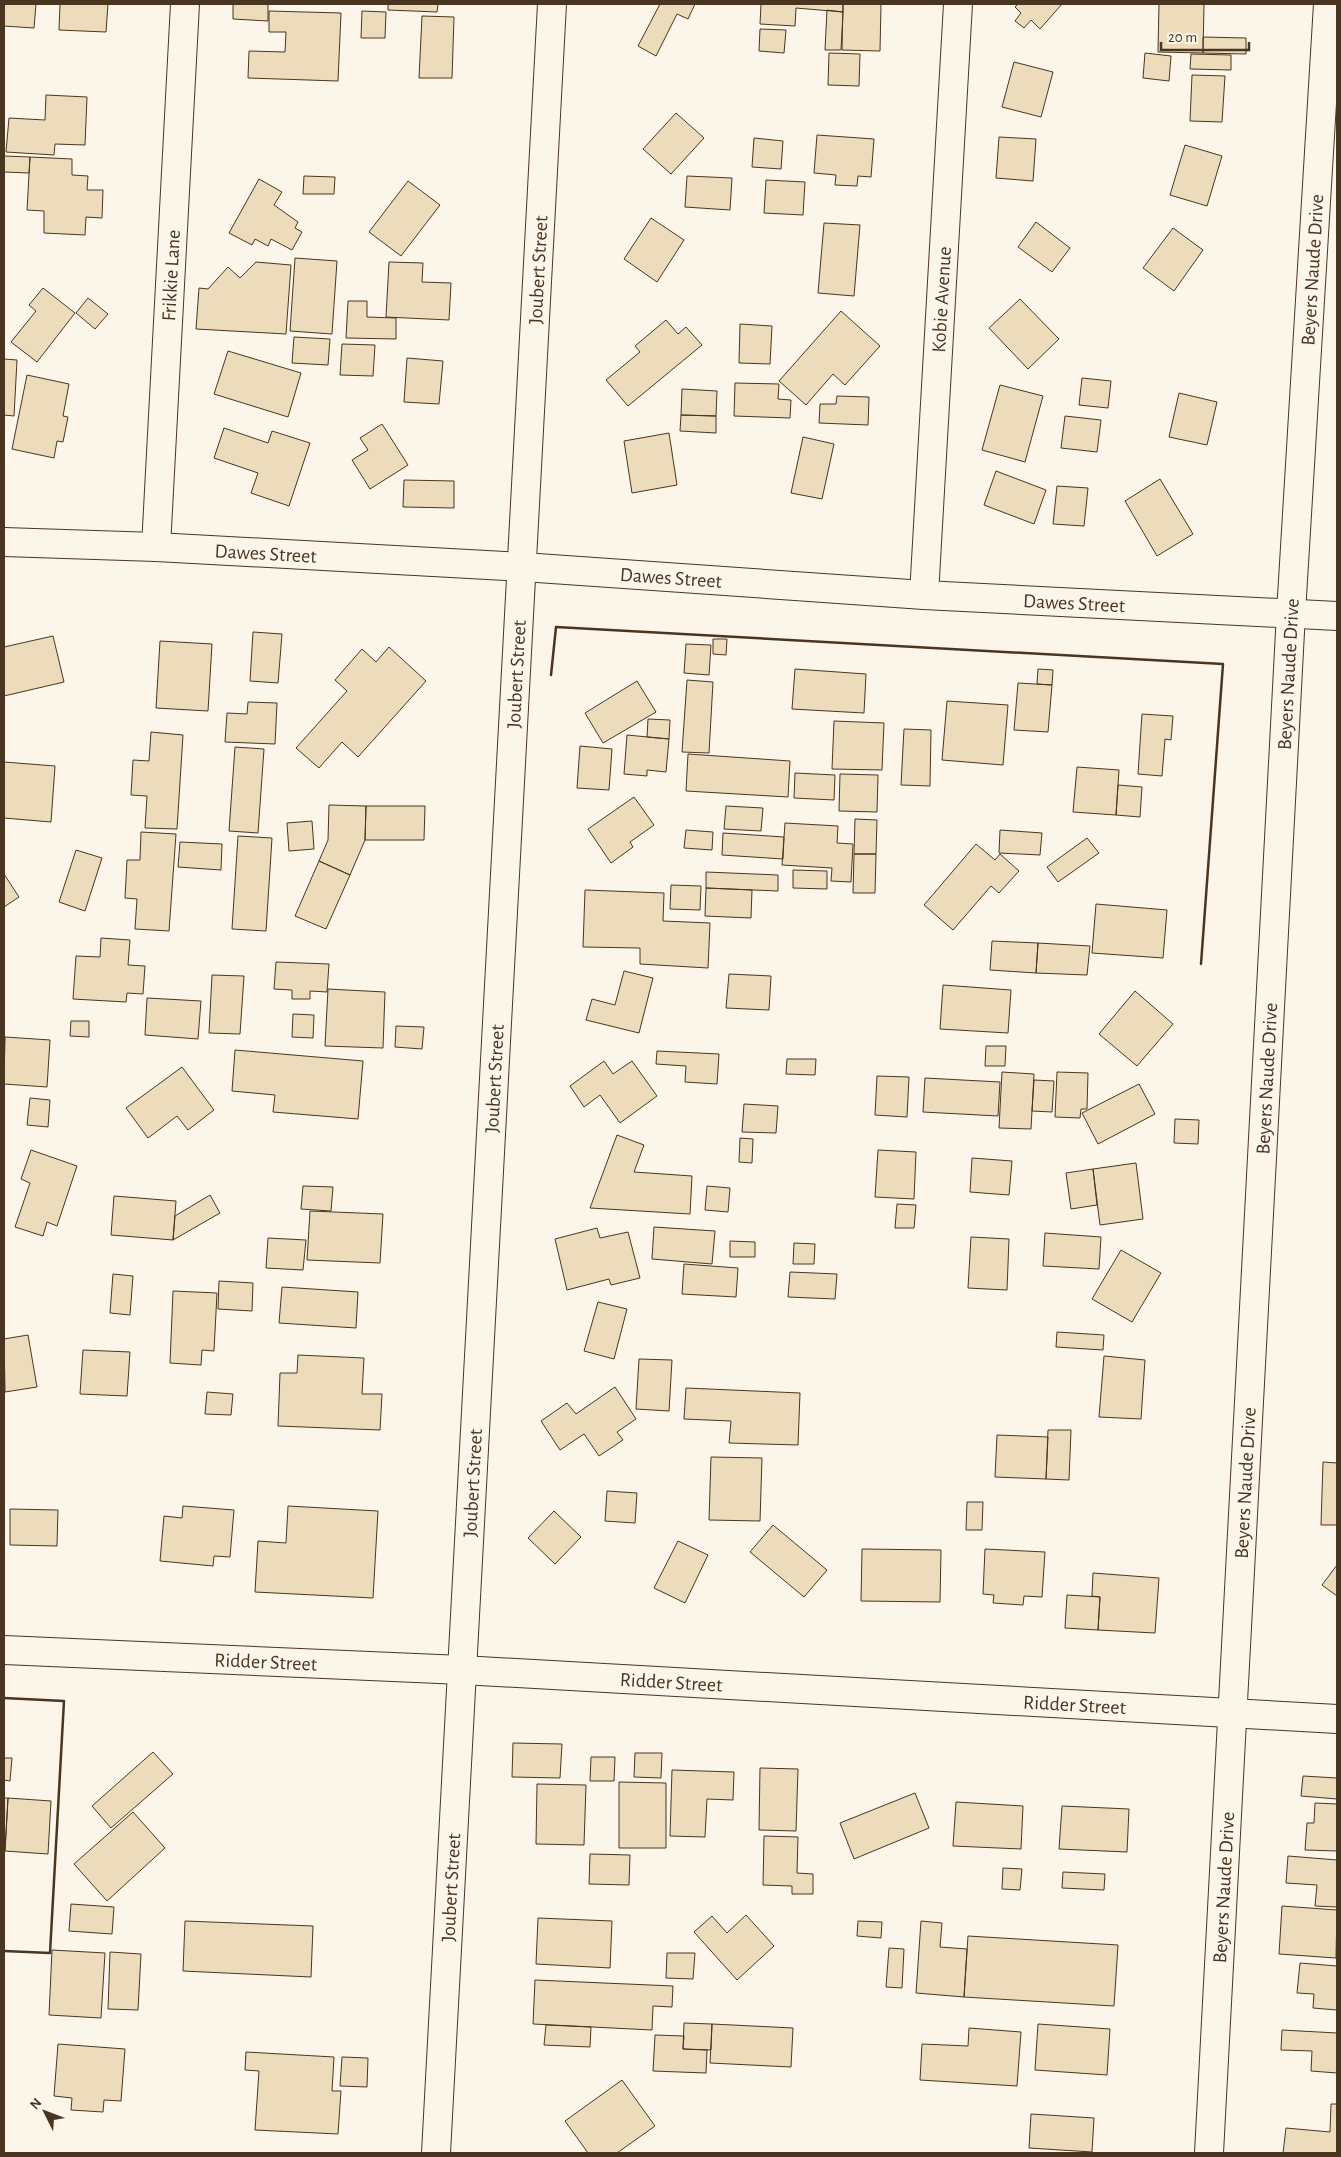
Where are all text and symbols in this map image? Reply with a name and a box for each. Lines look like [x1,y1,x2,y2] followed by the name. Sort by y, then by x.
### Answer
[1161,20,1248,52] scale bar
[1168,30,1197,45] text: 20 m
[1298,194,1327,346] street label: Beyers Naude Drive
[526,214,552,325] street label: Joubert Street
[159,229,184,322] street label: Frikkie Lane
[929,246,955,353] street label: Kobie Avenue
[214,541,318,567] street label: Dawes Street
[619,565,723,592] street label: Dawes Street
[1023,591,1126,616] street label: Dawes Street
[1275,598,1303,750] street label: Beyers Naude Drive
[504,619,530,729] street label: Joubert Street
[1253,1002,1281,1155] street label: Beyers Naude Drive
[482,1023,508,1133] street label: Joubert Street
[1232,1407,1260,1559] street label: Beyers Naude Drive
[460,1428,486,1538] street label: Joubert Street
[214,1650,318,1675] street label: Ridder Street
[619,1670,724,1696] street label: Ridder Street
[1023,1692,1127,1718] street label: Ridder Street
[1210,1811,1238,1964] street label: Beyers Naude Drive
[438,1832,464,1942] street label: Joubert Street
[20,2087,70,2137] north arrow
[28,2096,45,2112] text: N

